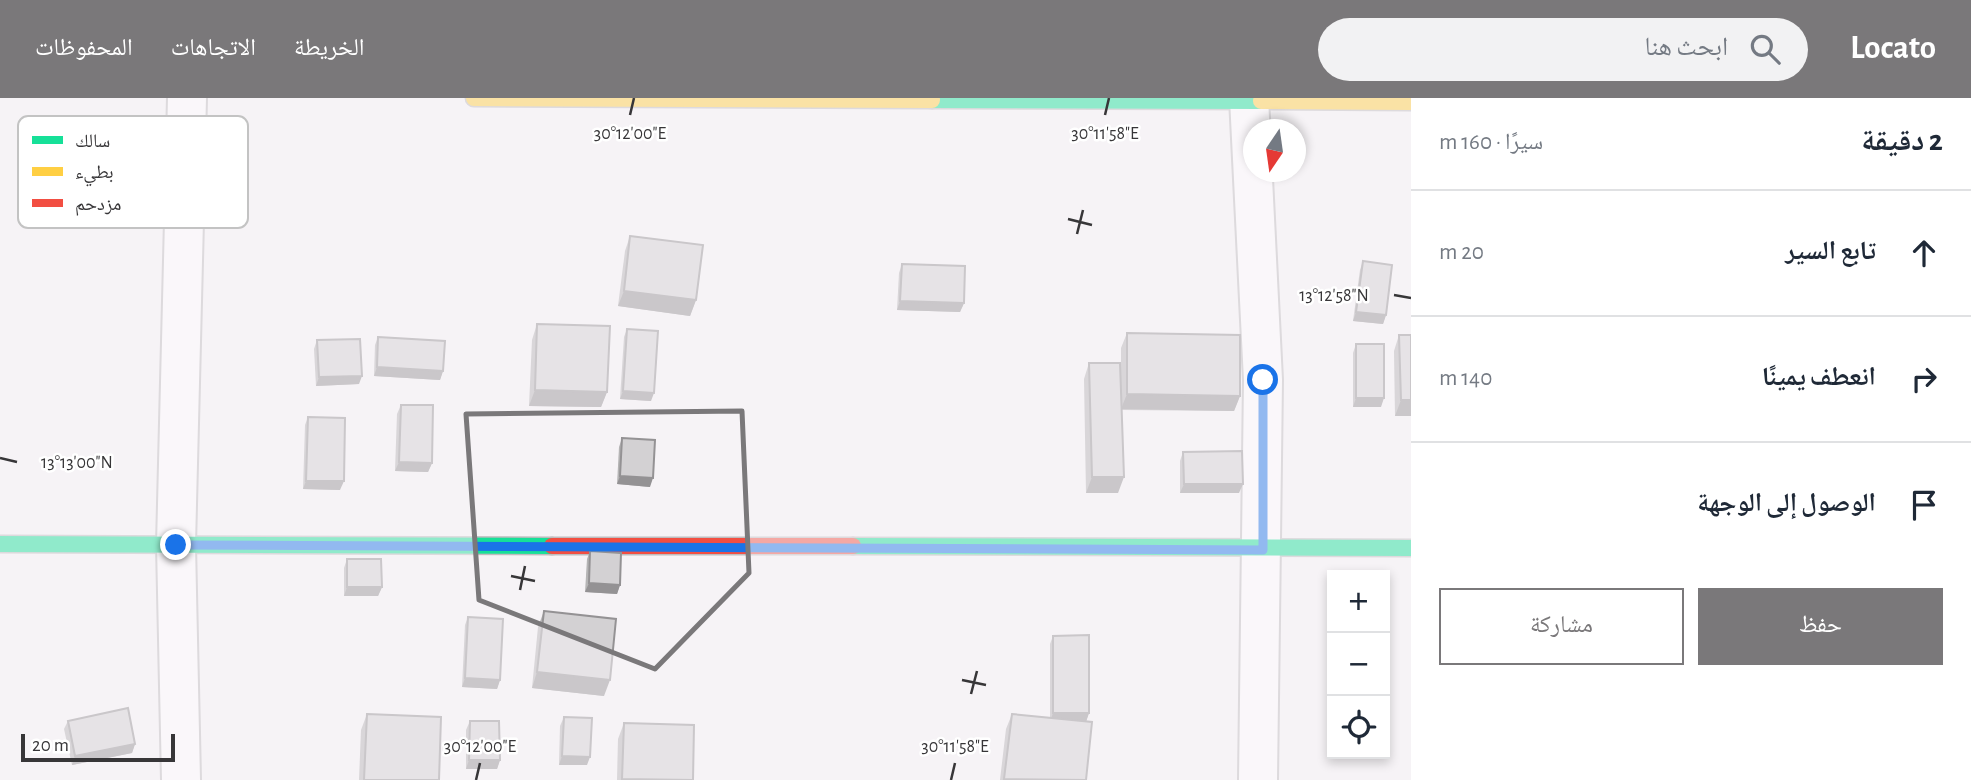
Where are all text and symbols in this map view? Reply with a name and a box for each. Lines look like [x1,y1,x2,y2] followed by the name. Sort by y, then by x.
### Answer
[1318,18,1808,81] search box
[1746,30,1784,68] icon: search
[1850,32,1936,65] text: Locato
[1645,34,1728,60] text: ابحث هنا
[35,36,133,60] text: المحفوظات
[171,36,256,60] text: الاتجاهات
[294,36,365,60] text: الخريطة
[18,116,248,228] legend
[1243,119,1306,182] north arrow
[594,125,666,143] text: 30°12'00"E
[1071,125,1139,143] text: 30°11'58"E
[1861,126,1943,156] text: 2 دقيقة
[1439,131,1543,154] text: سيرًا · 160 m
[75,132,110,151] text: سالك
[75,163,114,187] text: بطيء
[75,195,121,216] text: مزدحم
[1905,234,1943,272] icon: ahead
[1785,238,1876,264] text: تابع السير
[1439,241,1484,264] text: 20 m
[1299,287,1369,305] text: 13°12'58"N
[1905,360,1943,398] icon: right
[1247,364,1278,395] route start
[1762,364,1876,390] text: انعطف يمينًا
[1439,367,1492,390] text: 140 m
[41,454,113,472] text: 13°13'00"N
[1905,486,1943,524] icon: arrive
[1697,490,1876,516] text: الوصول إلى الوجهة
[160,529,191,560] route end
[1327,570,1390,759] map controls
[1327,570,1390,633] button: +
[1439,588,1684,665] button: مشاركة
[1698,588,1943,665] button: حفظ
[1327,633,1390,696] button: −
[1327,696,1390,759] button: locate
[21,731,175,763] scale bar
[32,736,69,755] text: 20 m
[444,738,516,756] text: 30°12'00"E
[921,738,989,756] text: 30°11'58"E

